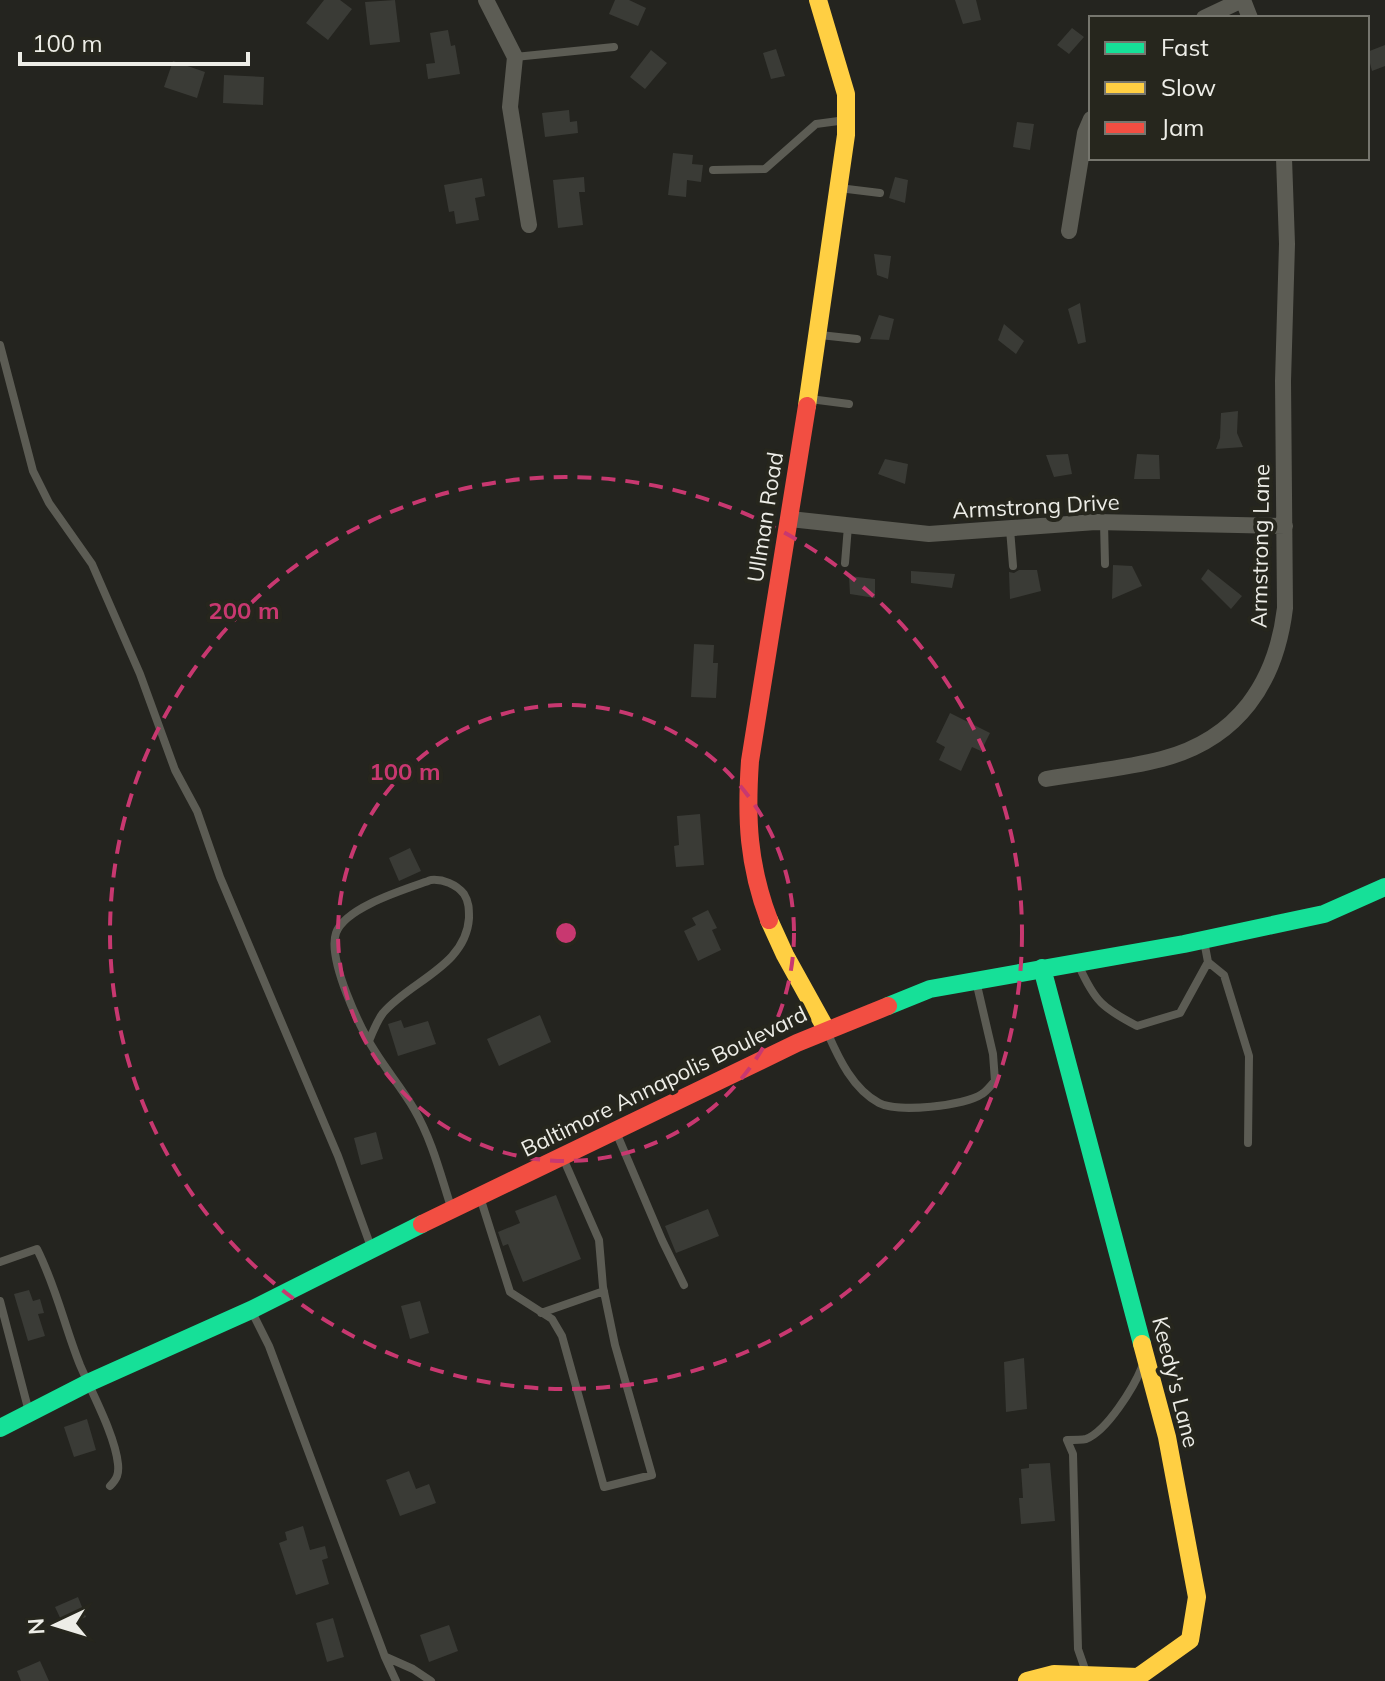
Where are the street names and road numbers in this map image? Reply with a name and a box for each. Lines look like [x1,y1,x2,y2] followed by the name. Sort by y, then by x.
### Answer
[741,450,789,584] street label: Ullman Road
[1245,464,1275,628] street label: Armstrong Lane
[952,488,1120,524] street label: Armstrong Drive
[516,999,812,1163] street label: Baltimore Annapolis Boulevard
[1146,1314,1206,1450] street label: Keedy's Lane

